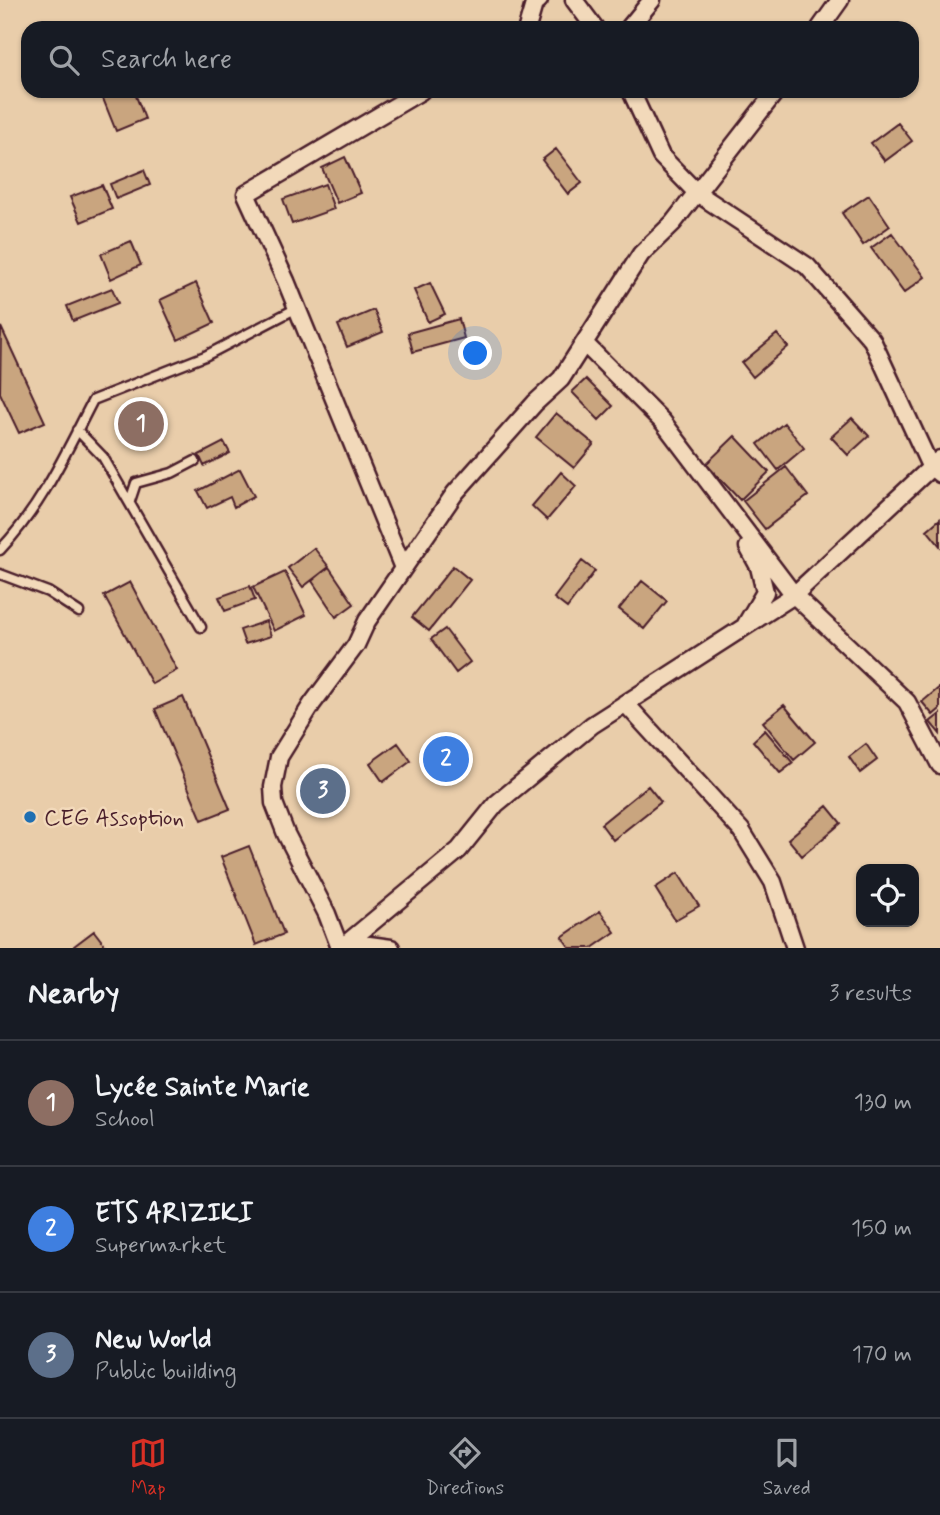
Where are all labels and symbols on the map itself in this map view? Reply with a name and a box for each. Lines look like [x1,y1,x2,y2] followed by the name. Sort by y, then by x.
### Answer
[458,336,492,370] your location
[118,398,164,450] pin: 1
[423,733,469,785] pin: 2
[300,765,346,817] pin: 3
[44,804,184,834] place label: CEG Assoption
[22,809,38,825] marker: CEG Assoption

